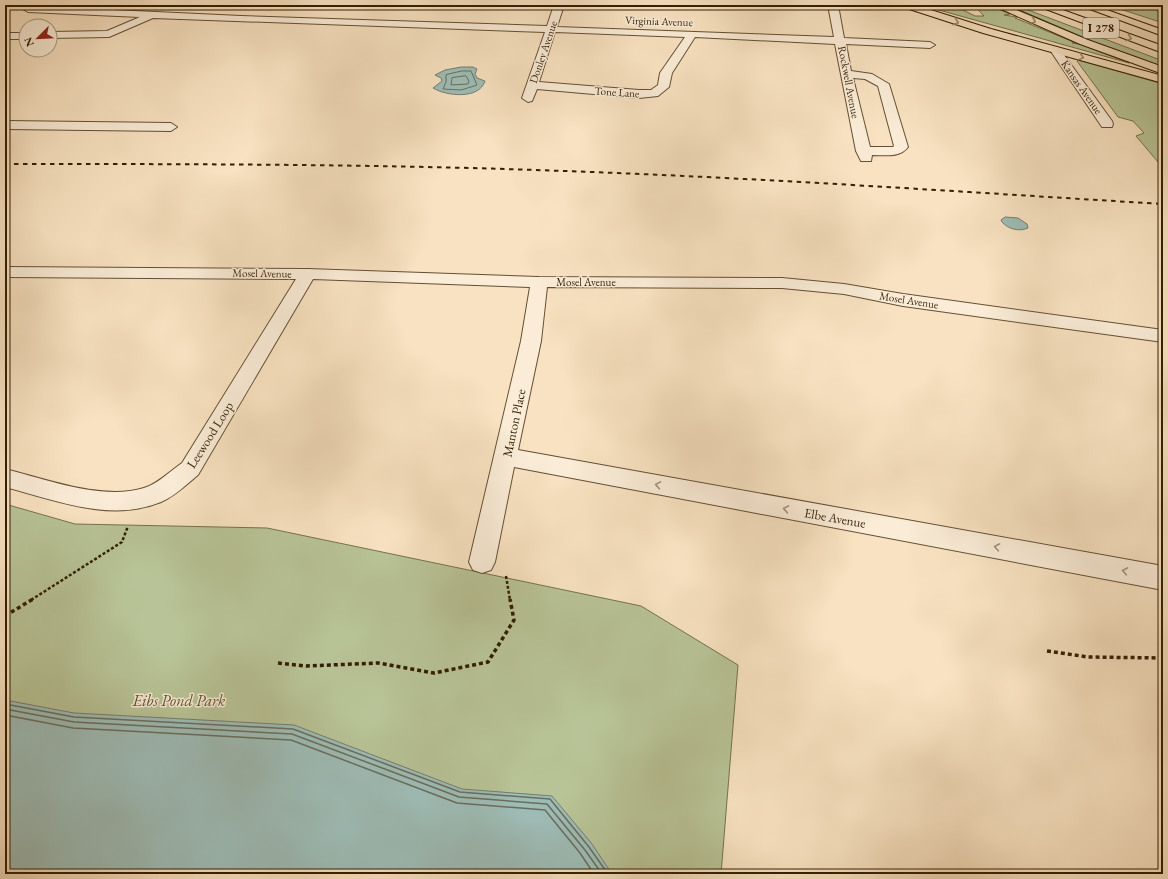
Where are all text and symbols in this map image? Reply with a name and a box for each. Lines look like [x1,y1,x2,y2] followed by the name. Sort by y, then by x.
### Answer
[625,13,694,29] street label: Virginia Avenue
[1029,16,1036,24] one-way arrow
[953,17,960,26] one-way arrow
[18,18,58,58] north arrow
[526,18,560,85] street label: Donley Avenue
[1083,18,1119,38] road number: I 278
[1125,33,1132,41] one-way arrow
[21,35,37,49] text: N
[835,45,863,120] street label: Rockwell Avenue
[1078,52,1085,61] one-way arrow
[1058,57,1106,117] street label: Kansas Avenue
[594,83,641,101] street label: Tone Lane
[232,265,293,281] street label: Mosel Avenue
[556,275,616,289] street label: Mosel Avenue
[879,288,940,312] street label: Mosel Avenue
[499,387,529,459] street label: Manton Place
[183,398,237,471] street label: Leewood Loop
[655,482,661,490] one-way arrow
[803,504,867,532] street label: Elbe Avenue
[783,505,789,514] one-way arrow
[994,544,1000,552] one-way arrow
[1122,567,1128,576] one-way arrow
[132,690,226,711] park label: Eibs Pond Park

